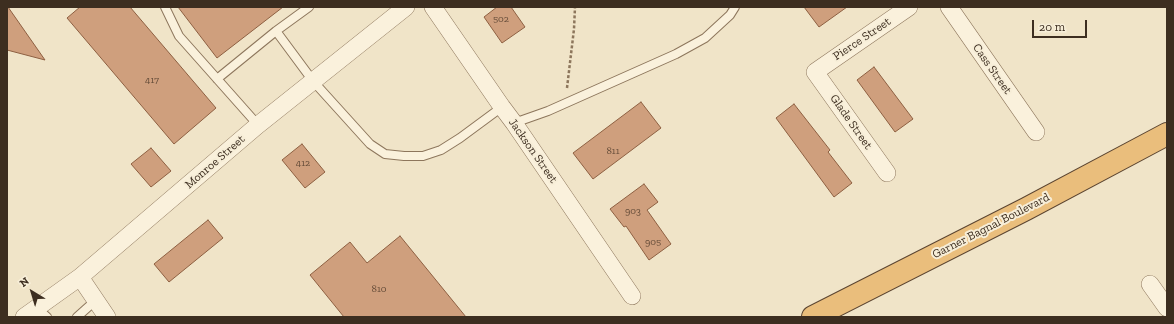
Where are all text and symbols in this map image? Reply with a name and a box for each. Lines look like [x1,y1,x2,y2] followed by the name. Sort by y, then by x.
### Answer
[1034,12,1089,38] scale bar
[493,13,509,25] house number: 502
[830,14,894,64] street label: Pierce Street
[1039,20,1065,34] text: 20 m
[969,41,1015,97] street label: Cass Street
[145,74,159,86] house number: 417
[827,92,875,152] street label: Glade Street
[505,116,561,186] street label: Jackson Street
[182,132,248,192] street label: Monroe Street
[606,145,620,157] house number: 811
[296,157,310,169] house number: 412
[930,190,1052,262] street label: Garner Bagnal Boulevard
[625,205,641,217] house number: 903
[645,236,661,248] house number: 905
[12,272,52,312] north arrow
[17,274,32,290] text: N
[372,283,386,295] house number: 810

